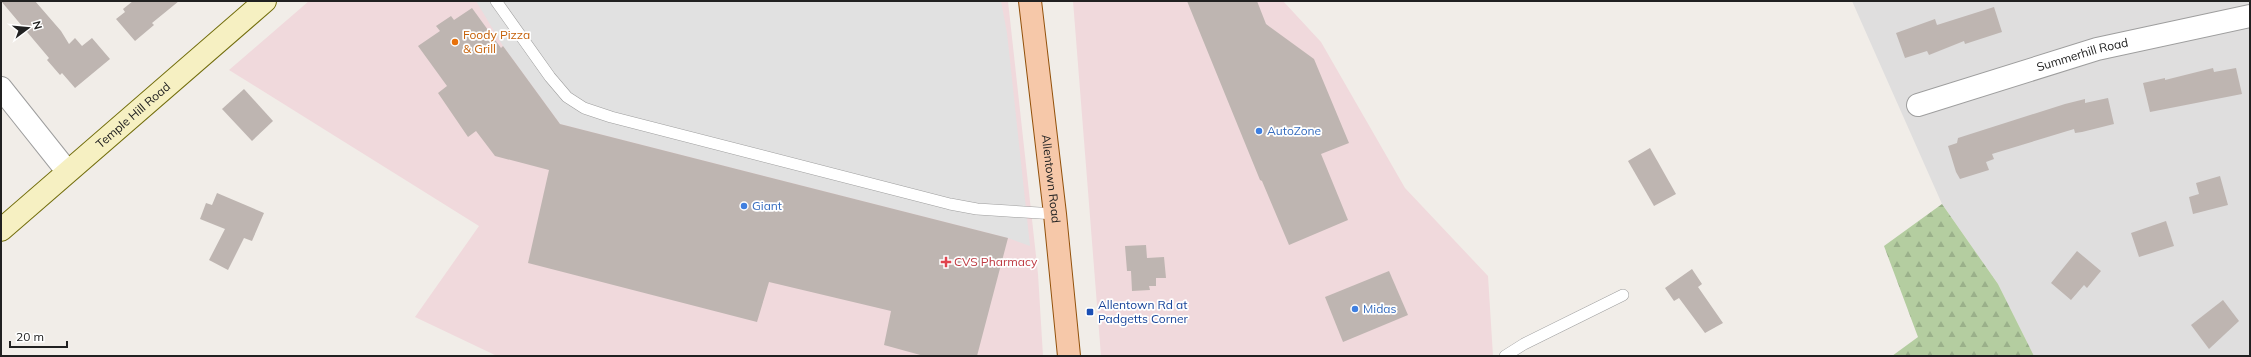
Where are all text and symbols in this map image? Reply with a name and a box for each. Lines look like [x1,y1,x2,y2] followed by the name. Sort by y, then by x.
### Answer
[8,8,48,48] north arrow
[30,19,45,31] text: N
[463,27,530,56] place label: Foody Pizza & Grill
[2035,34,2130,74] street label: Summerhill Road
[450,37,460,47] marker: Foody Pizza & Grill
[93,79,173,151] street label: Temple Hill Road
[1267,123,1321,138] place label: AutoZone
[1254,126,1264,136] marker: AutoZone
[1039,134,1064,224] street label: Allentown Road
[752,198,782,213] place label: Giant
[739,201,749,211] marker: Giant
[954,254,1038,269] place label: CVS Pharmacy
[941,257,951,267] marker: CVS Pharmacy
[1098,297,1189,326] place label: Allentown Rd at Padgetts Corner
[1363,301,1397,316] place label: Midas
[1350,304,1360,314] marker: Midas
[1085,307,1095,317] marker: Allentown Rd at Padgetts Corner
[10,323,67,349] scale bar
[16,329,44,344] text: 20 m

